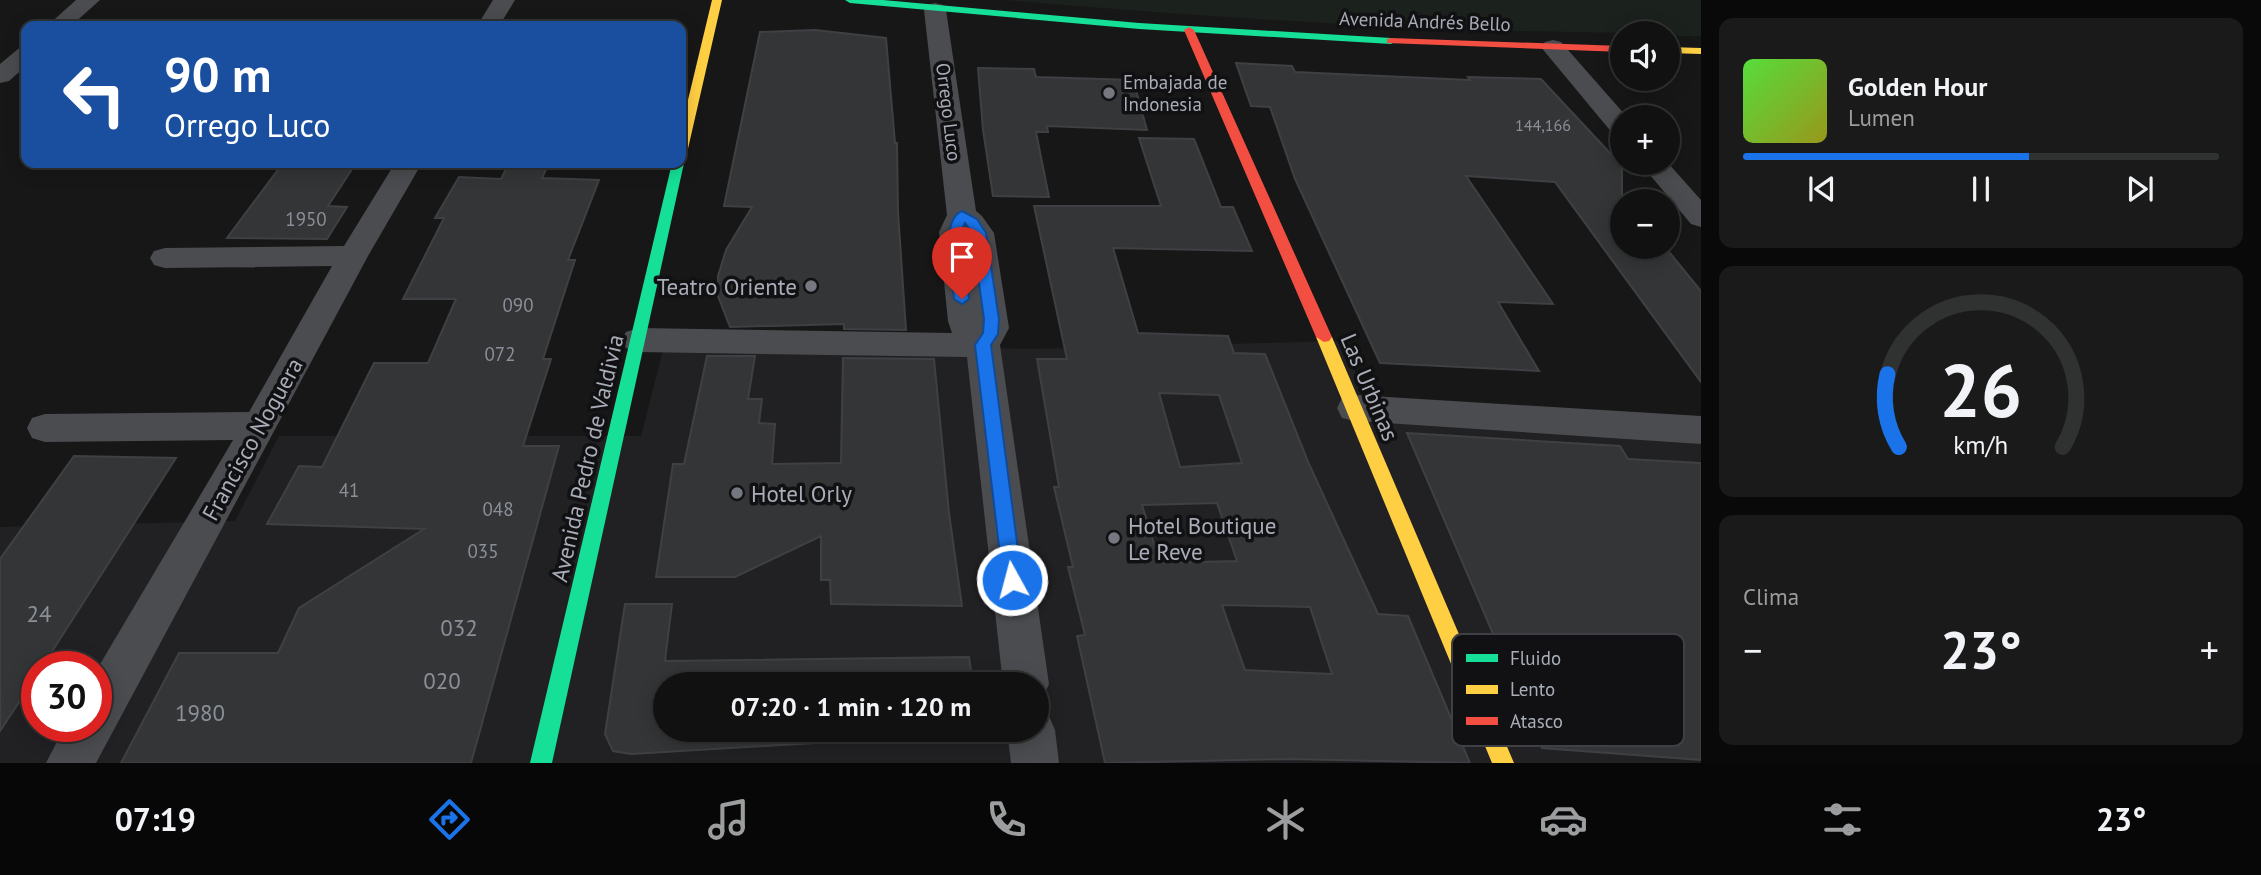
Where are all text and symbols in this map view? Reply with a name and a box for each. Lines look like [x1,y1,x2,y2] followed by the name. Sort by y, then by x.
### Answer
[1339,6,1511,36] street label: Avenida Andrés Bello
[1610,21,1680,259] map controls
[1610,21,1680,91] button: sound
[164,42,271,106] text: 90 m
[49,49,140,140] icon: left
[931,61,967,163] street label: Orrego Luco
[1123,70,1227,116] place label: Embajada de Indonesia
[1848,70,1987,103] text: Golden Hour
[1101,85,1117,101] marker: Embajada de Indonesia
[1848,103,1915,132] text: Lumen
[164,104,330,146] text: Orrego Luco
[1610,105,1680,175] button: +
[1515,115,1571,135] house number: 144,166
[1803,170,1841,208] icon: previous
[1962,170,2000,208] icon: pause
[2121,170,2159,208] icon: next
[1610,189,1680,259] button: −
[285,207,327,231] house number: 1950
[932,227,992,299] pin
[943,238,981,276] icon: arrive
[657,272,797,301] place label: Teatro Oriente
[803,278,819,294] marker: Teatro Oriente
[502,293,534,317] house number: 090
[1334,329,1406,445] street label: Las Urbinas
[544,331,630,585] street label: Avenida Pedro de Valdivia
[484,342,516,366] house number: 072
[1940,344,2022,438] text: 26
[195,353,309,525] street label: Francisco Noguera
[1954,429,2008,461] text: km/h
[339,478,359,502] house number: 41
[751,479,852,508] place label: Hotel Orly
[729,485,745,501] marker: Hotel Orly
[482,497,514,521] house number: 048
[1128,511,1276,566] place label: Hotel Boutique Le Reve
[1106,530,1122,546] marker: Hotel Boutique Le Reve
[467,539,499,563] house number: 035
[975,543,1049,617] position arrow
[1743,582,1799,611] text: Clima
[26,599,52,628] house number: 24
[440,613,478,642] house number: 032
[1940,616,2022,683] text: 23°
[1743,625,1762,674] text: −
[2200,625,2219,674] text: +
[1452,634,1684,746] legend
[1510,646,1561,670] text: Fluido
[21,651,112,742] speed limit sign: 30
[423,666,461,695] house number: 020
[1510,677,1555,701] text: Lento
[731,690,971,723] text: 07:20 · 1 min · 120 m
[175,698,225,727] house number: 1980
[1510,709,1563,733] text: Atasco
[425,795,474,844] icon: directions
[704,795,753,844] icon: music
[982,795,1031,844] icon: phone
[1261,795,1310,844] icon: climate
[1539,795,1588,844] icon: car
[1818,795,1867,844] icon: filters
[115,798,196,840] text: 07:19
[2096,798,2146,840] text: 23°

